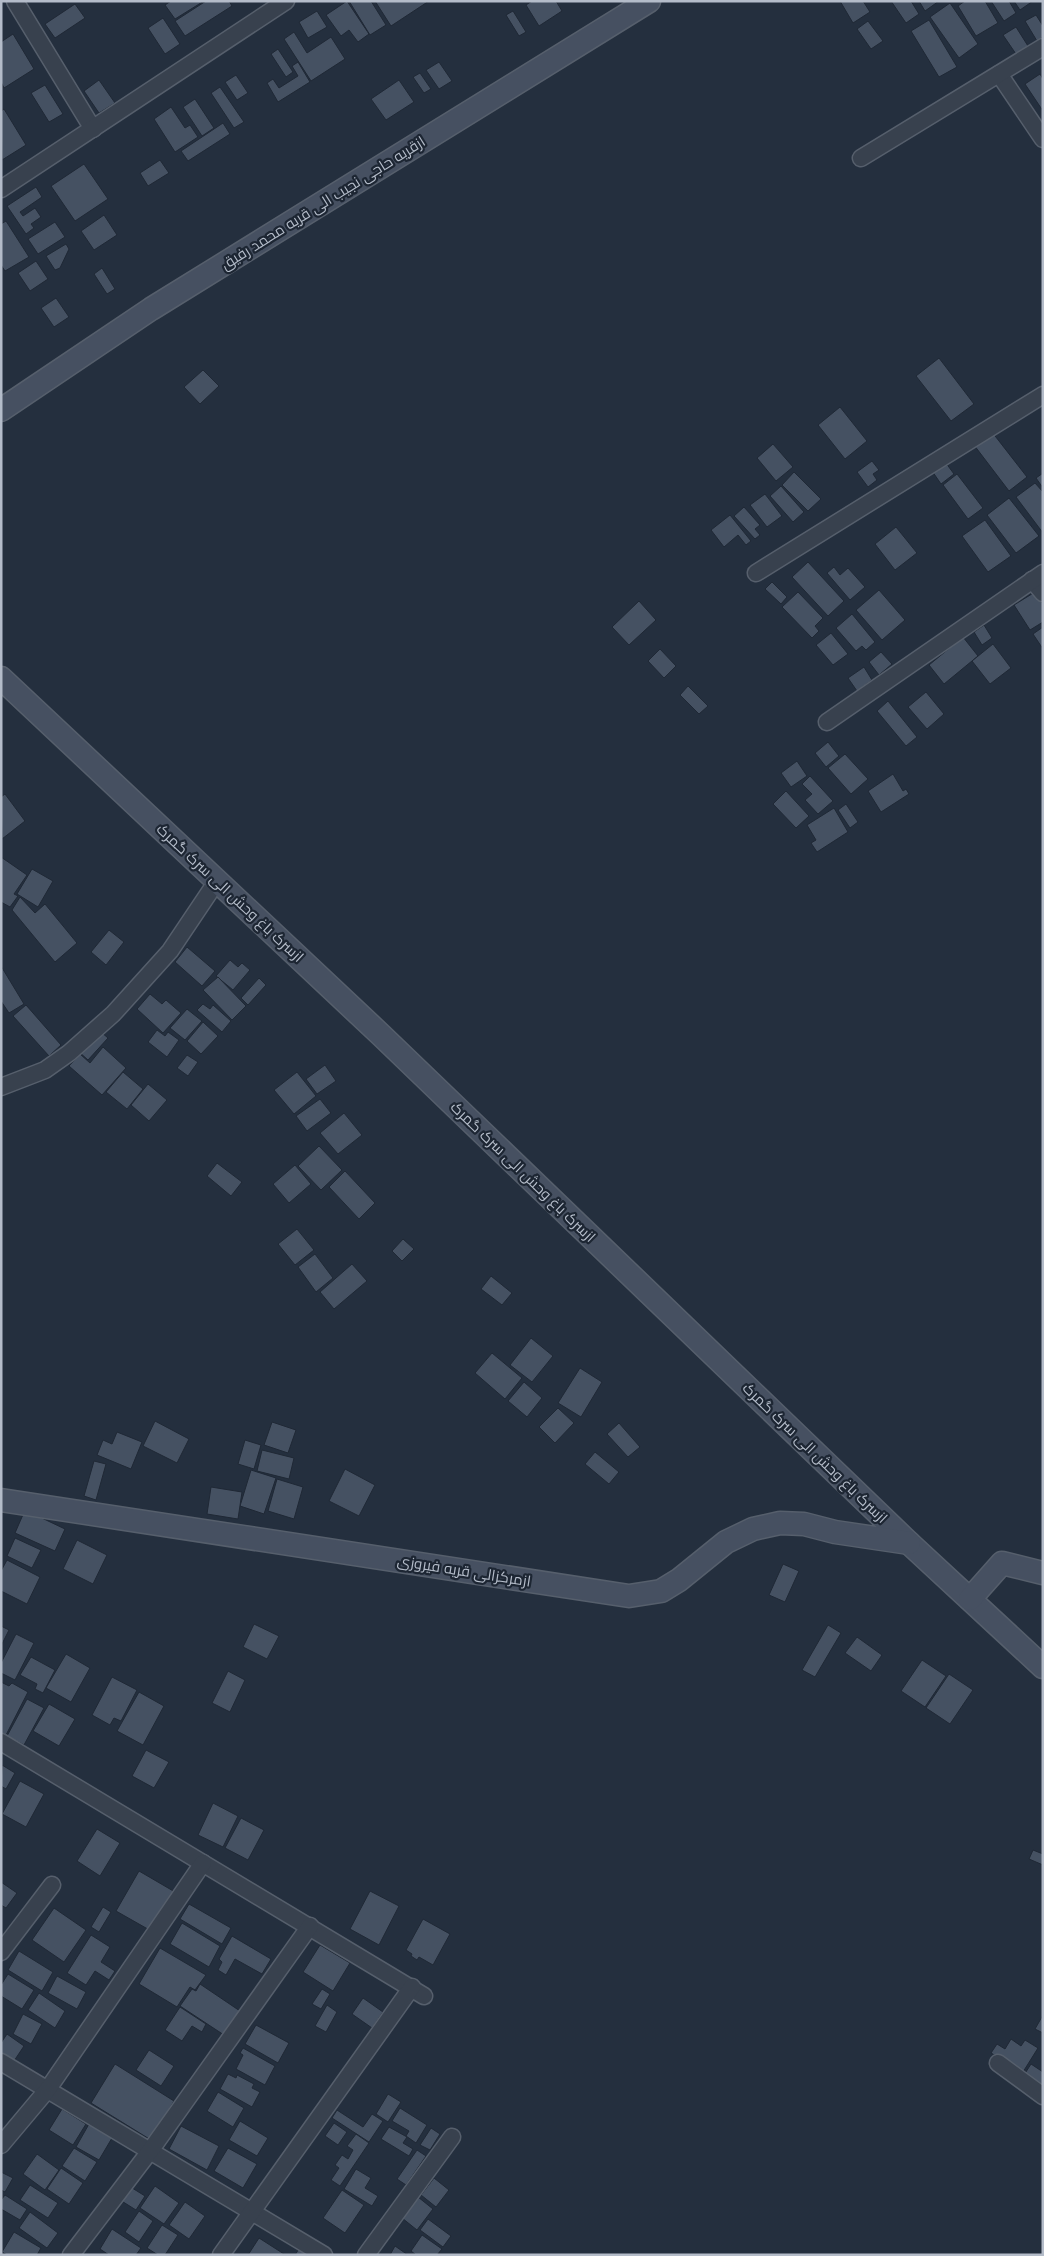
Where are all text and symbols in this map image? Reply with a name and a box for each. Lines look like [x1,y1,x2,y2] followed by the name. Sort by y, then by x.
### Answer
[217,132,429,274] street label: ازقریه حاجی نجیب الی قریه محمد رفیق
[151,820,307,967] street label: ازسرک باغ وحش الی سرک گمرک
[445,1098,599,1247] street label: ازسرک باغ وحش الی سرک گمرک
[737,1379,891,1528] street label: ازسرک باغ وحش الی سرک گمرک
[396,1552,532,1591] street label: ازمرکزالی قریه فیروزی

